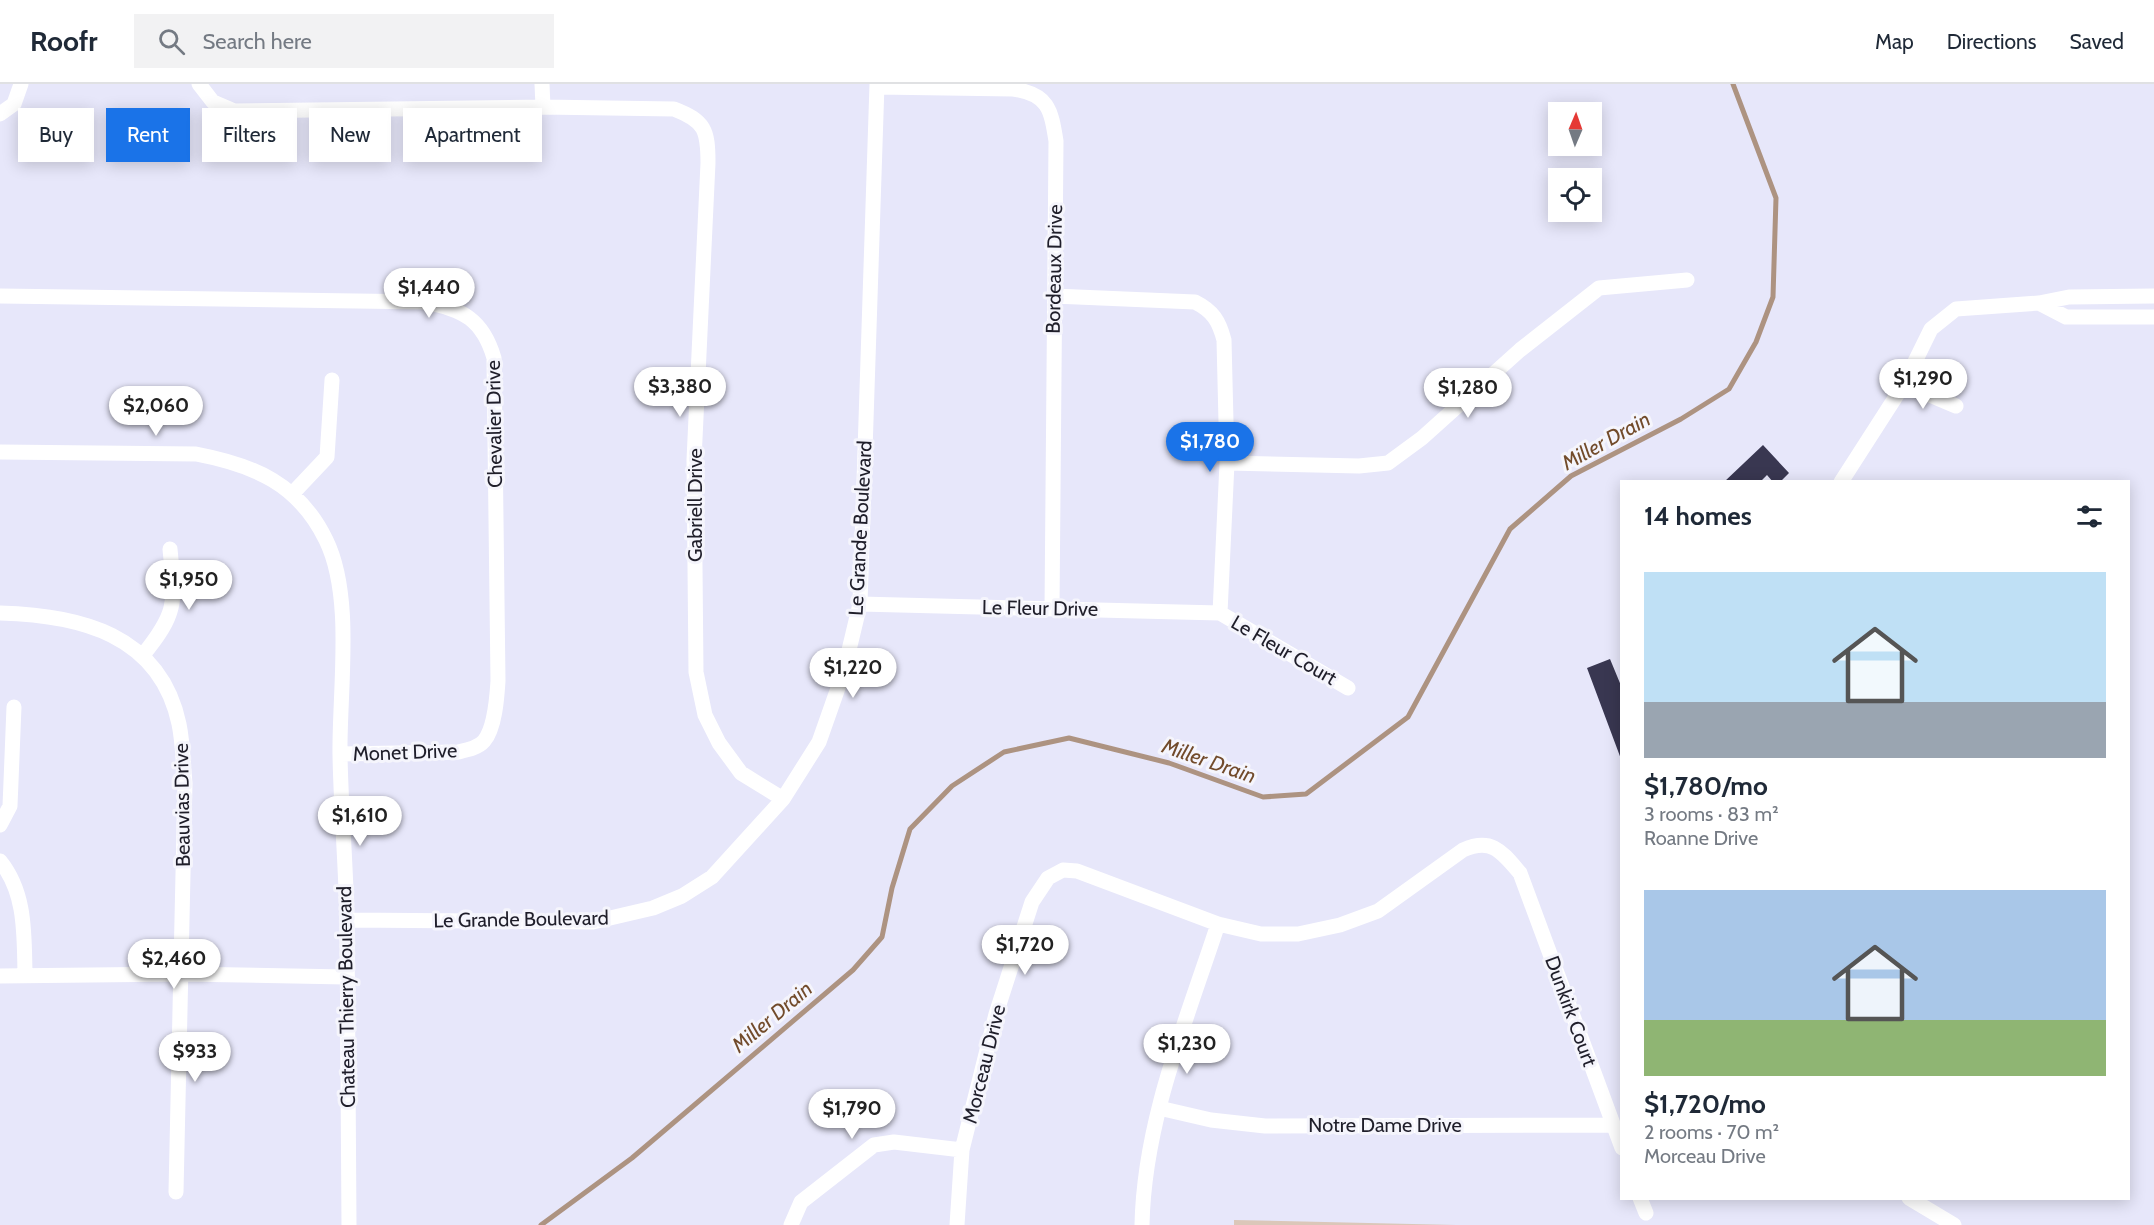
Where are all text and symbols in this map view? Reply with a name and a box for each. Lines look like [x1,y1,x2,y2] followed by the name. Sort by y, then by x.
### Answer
[134,14,554,68] search box
[30,24,98,58] text: Roofr
[155,25,188,58] icon: search
[203,28,312,55] text: Search here
[1875,29,1914,54] text: Map
[1947,29,2036,54] text: Directions
[2069,29,2124,54] text: Saved
[1548,102,1602,156] north arrow
[1548,102,1602,222] map controls
[18,108,94,162] chip: Buy
[106,108,190,162] chip: Rent
[202,108,297,162] chip: Filters
[309,108,391,162] chip: New
[403,108,542,162] chip: Apartment
[1548,168,1602,222] button: locate
[1041,204,1067,334] street label: Bordeaux Drive
[380,268,478,319] pin: $1,440
[398,275,460,299] text: $1,440
[1874,359,1972,410] pin: $1,290
[481,360,507,488] street label: Chevalier Drive
[1893,366,1953,390] text: $1,290
[631,367,729,418] pin: $3,380
[1419,368,1517,419] pin: $1,280
[648,374,712,398] text: $3,380
[1438,375,1498,399] text: $1,280
[107,386,205,437] pin: $2,060
[123,393,189,417] text: $2,060
[1556,406,1654,476] water label: Miller Drain
[1161,422,1259,473] pin: $1,780
[1180,429,1240,453] text: $1,780
[843,440,877,616] street label: Le Grande Boulevard
[683,448,707,562] street label: Gabriell Drive
[1644,500,1752,532] text: 14 homes
[2073,500,2106,533] icon: filters
[140,560,238,611] pin: $1,950
[159,567,219,591] text: $1,950
[982,595,1098,621] street label: Le Fleur Drive
[1227,610,1341,690] street label: Le Fleur Court
[1821,611,1929,719] icon: home
[804,648,902,699] pin: $1,220
[824,655,882,679] text: $1,220
[1158,733,1259,788] water label: Miller Drain
[352,738,458,766] street label: Monet Drive
[169,743,195,867] street label: Beauvias Drive
[1644,770,1768,802] text: $1,780/mo
[311,796,409,847] pin: $1,610
[1644,802,1779,826] text: 3 rooms · 83 m²
[332,803,388,827] text: $1,610
[1644,826,1758,850] text: Roanne Drive
[332,886,360,1108] street label: Chateau Thierry Boulevard
[433,905,609,933] street label: Le Grande Boulevard
[976,925,1074,976] pin: $1,720
[1821,929,1929,1037] icon: home
[996,932,1054,956] text: $1,720
[125,939,223,990] pin: $2,460
[142,946,206,970] text: $2,460
[1540,953,1602,1070] street label: Dunkirk Court
[726,976,817,1058] water label: Miller Drain
[958,1002,1010,1126] street label: Morceau Drive
[1138,1024,1236,1075] pin: $1,230
[1157,1031,1217,1055] text: $1,230
[159,1032,231,1083] pin: $933
[173,1039,217,1063] text: $933
[1644,1088,1766,1120] text: $1,720/mo
[803,1089,901,1140] pin: $1,790
[822,1096,882,1120] text: $1,790
[1308,1113,1462,1137] street label: Notre Dame Drive
[1644,1120,1779,1144] text: 2 rooms · 70 m²
[1644,1144,1766,1168] text: Morceau Drive

